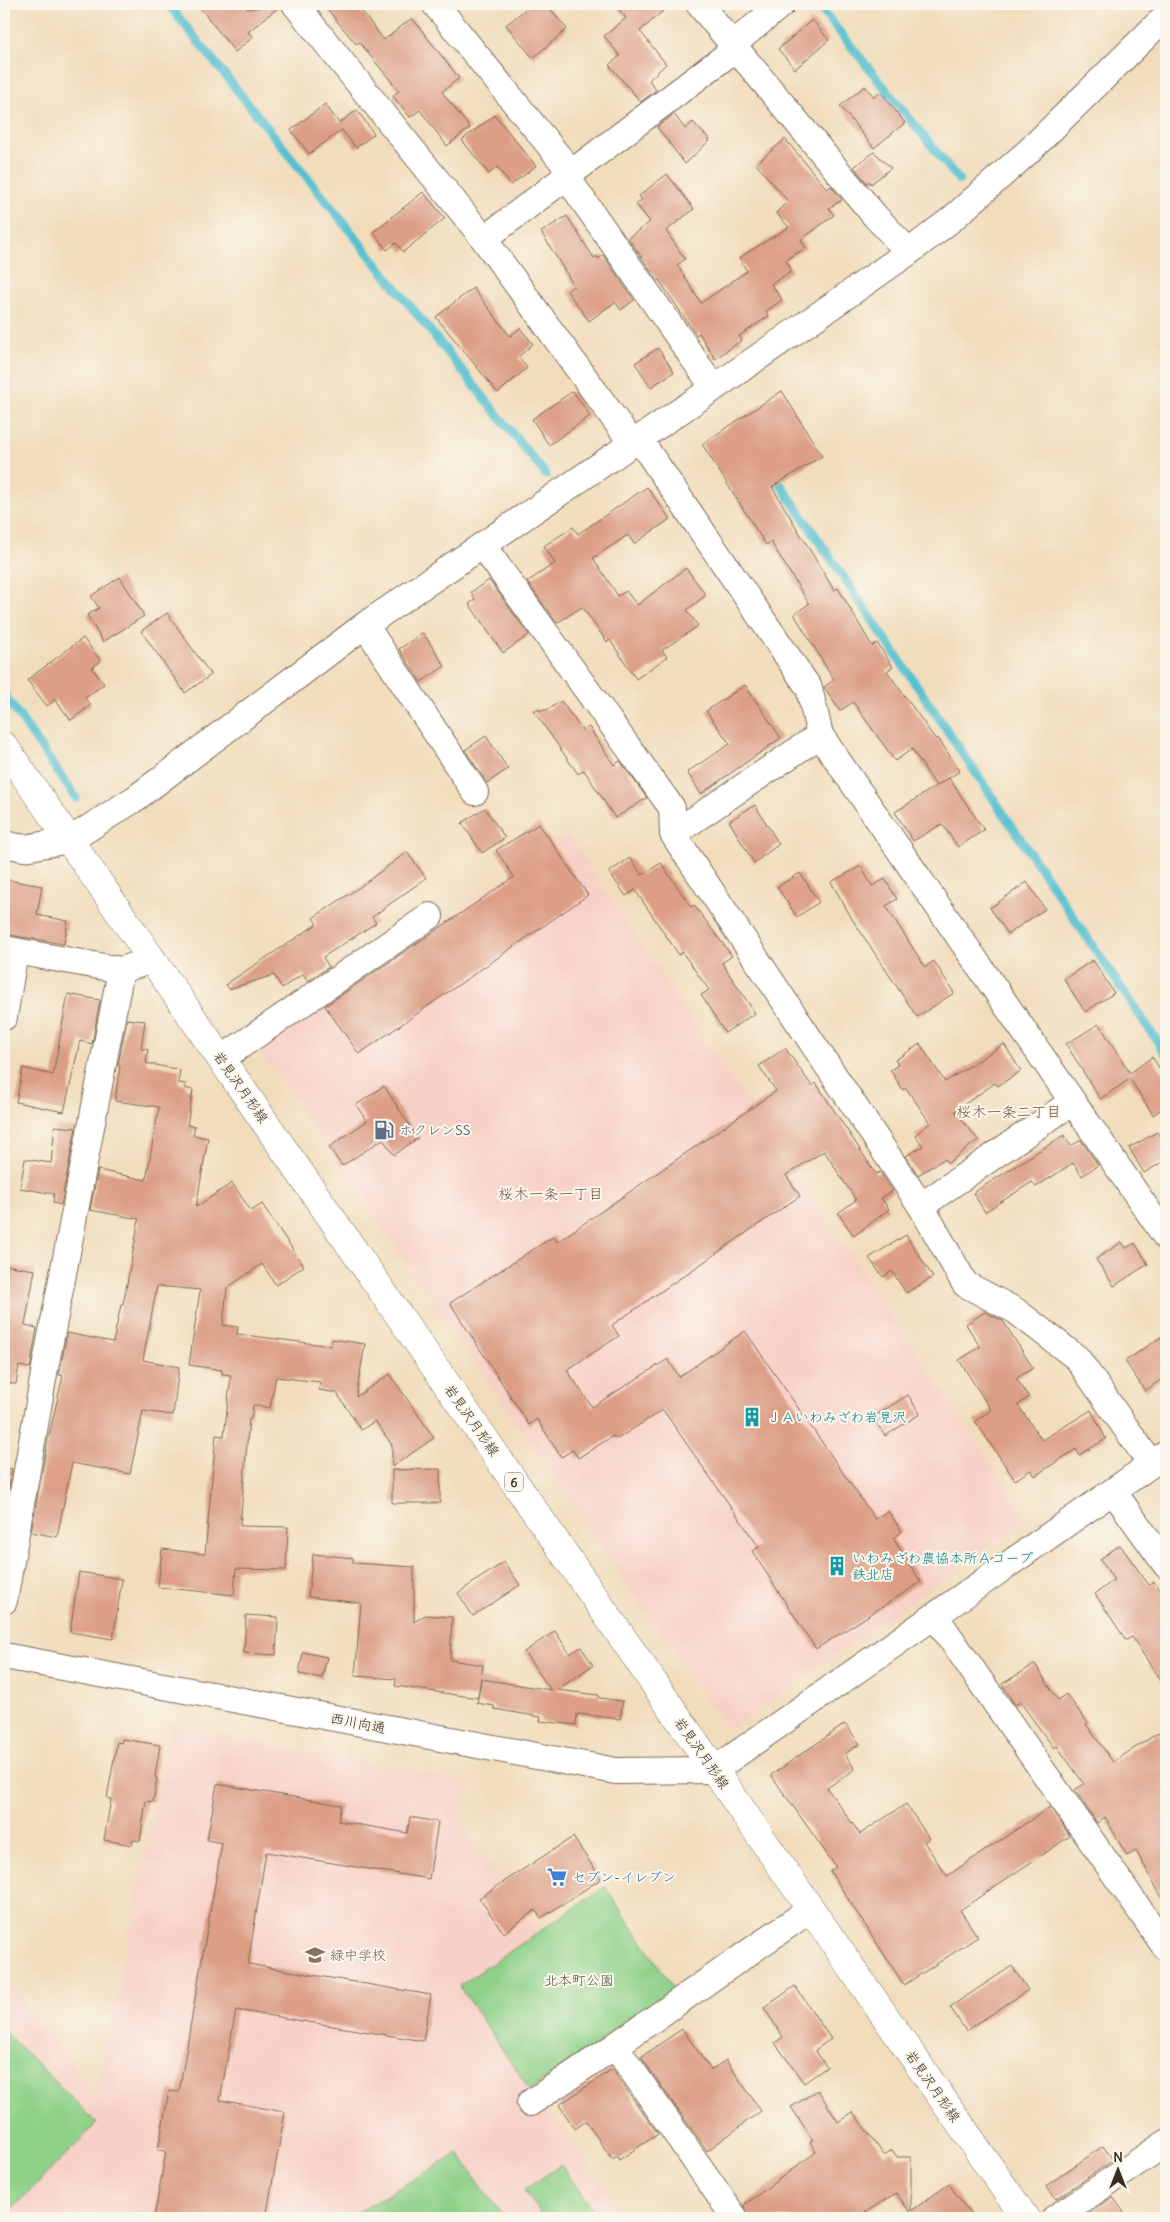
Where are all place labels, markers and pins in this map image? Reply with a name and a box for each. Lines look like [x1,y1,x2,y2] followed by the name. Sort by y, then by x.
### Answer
[373,1119,395,1141] fuel station icon: ホクレンSS
[399,1121,471,1139] place label: ホクレンSS
[741,1406,763,1428] building icon: ＪＡいわみざわ岩見沢
[767,1408,906,1426] place label: ＪＡいわみざわ岩見沢
[852,1549,1033,1583] place label: いわみざわ農協本所Ａコープ 鉄北店
[826,1555,848,1577] building icon: いわみざわ農協本所Ａコープ 鉄北店
[546,1866,568,1888] supermarket icon: セブン-イレブン
[572,1868,676,1886] place label: セブン-イレブン
[304,1944,326,1966] school or university icon: 緑中学校
[330,1946,386,1964] place label: 緑中学校

